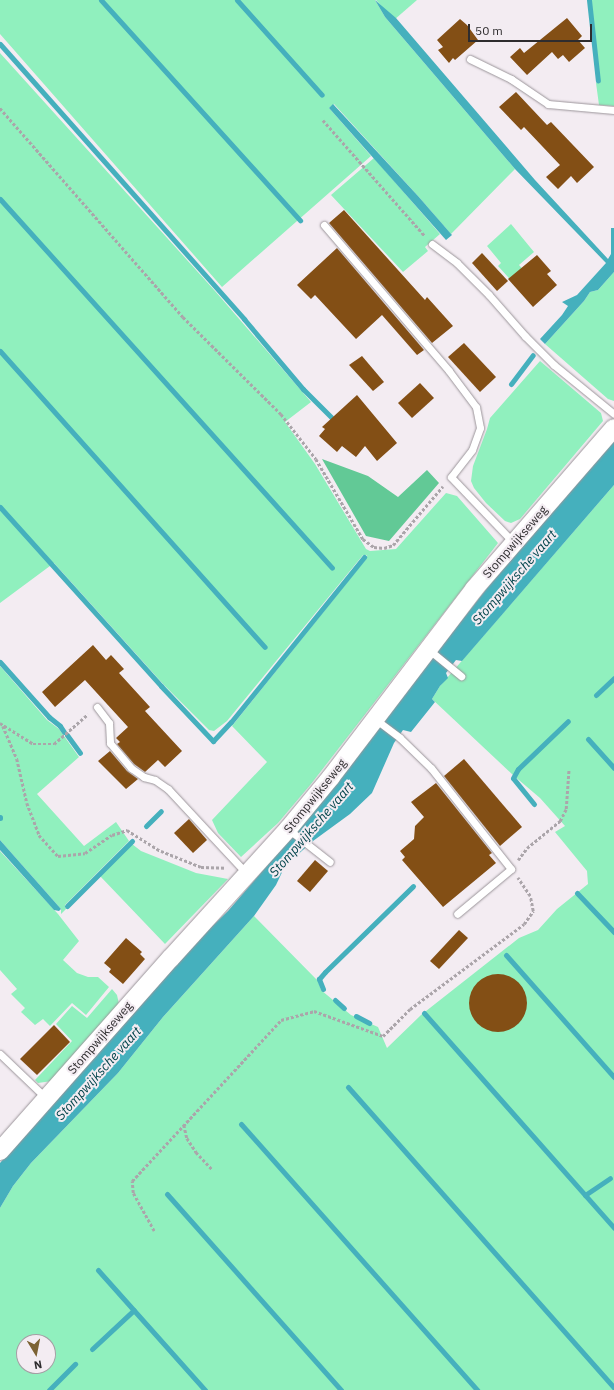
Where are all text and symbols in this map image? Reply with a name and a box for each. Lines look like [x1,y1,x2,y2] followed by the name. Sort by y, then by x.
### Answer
[470,16,594,42] scale bar
[475,23,503,38] text: 50 m
[480,503,550,581] street label: Stompwijkseweg
[470,528,560,628] water label: Stompwijksche vaart
[281,756,349,836] street label: Stompwijkseweg
[267,780,357,880] water label: Stompwijksche vaart
[65,999,135,1077] street label: Stompwijkseweg
[53,1024,145,1124] water label: Stompwijksche vaart
[16,1334,56,1374] north arrow
[33,1357,43,1372] text: N

